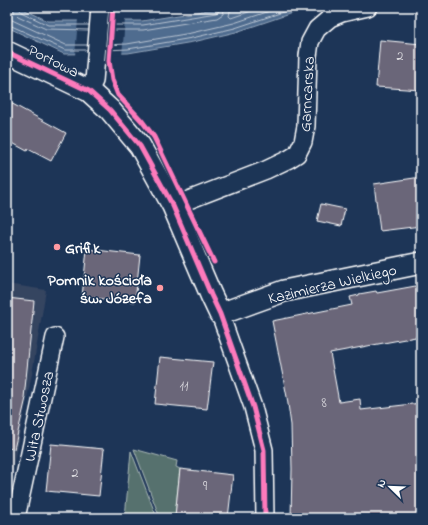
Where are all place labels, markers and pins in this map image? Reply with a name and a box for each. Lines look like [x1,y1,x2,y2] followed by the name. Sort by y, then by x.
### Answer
[65,237,101,261] place label: Grifik
[52,242,62,252] marker: Grifik
[48,269,152,311] place label: Pomnik kościoła św. Józefa
[155,283,165,293] marker: Pomnik kościoła św. Józefa

